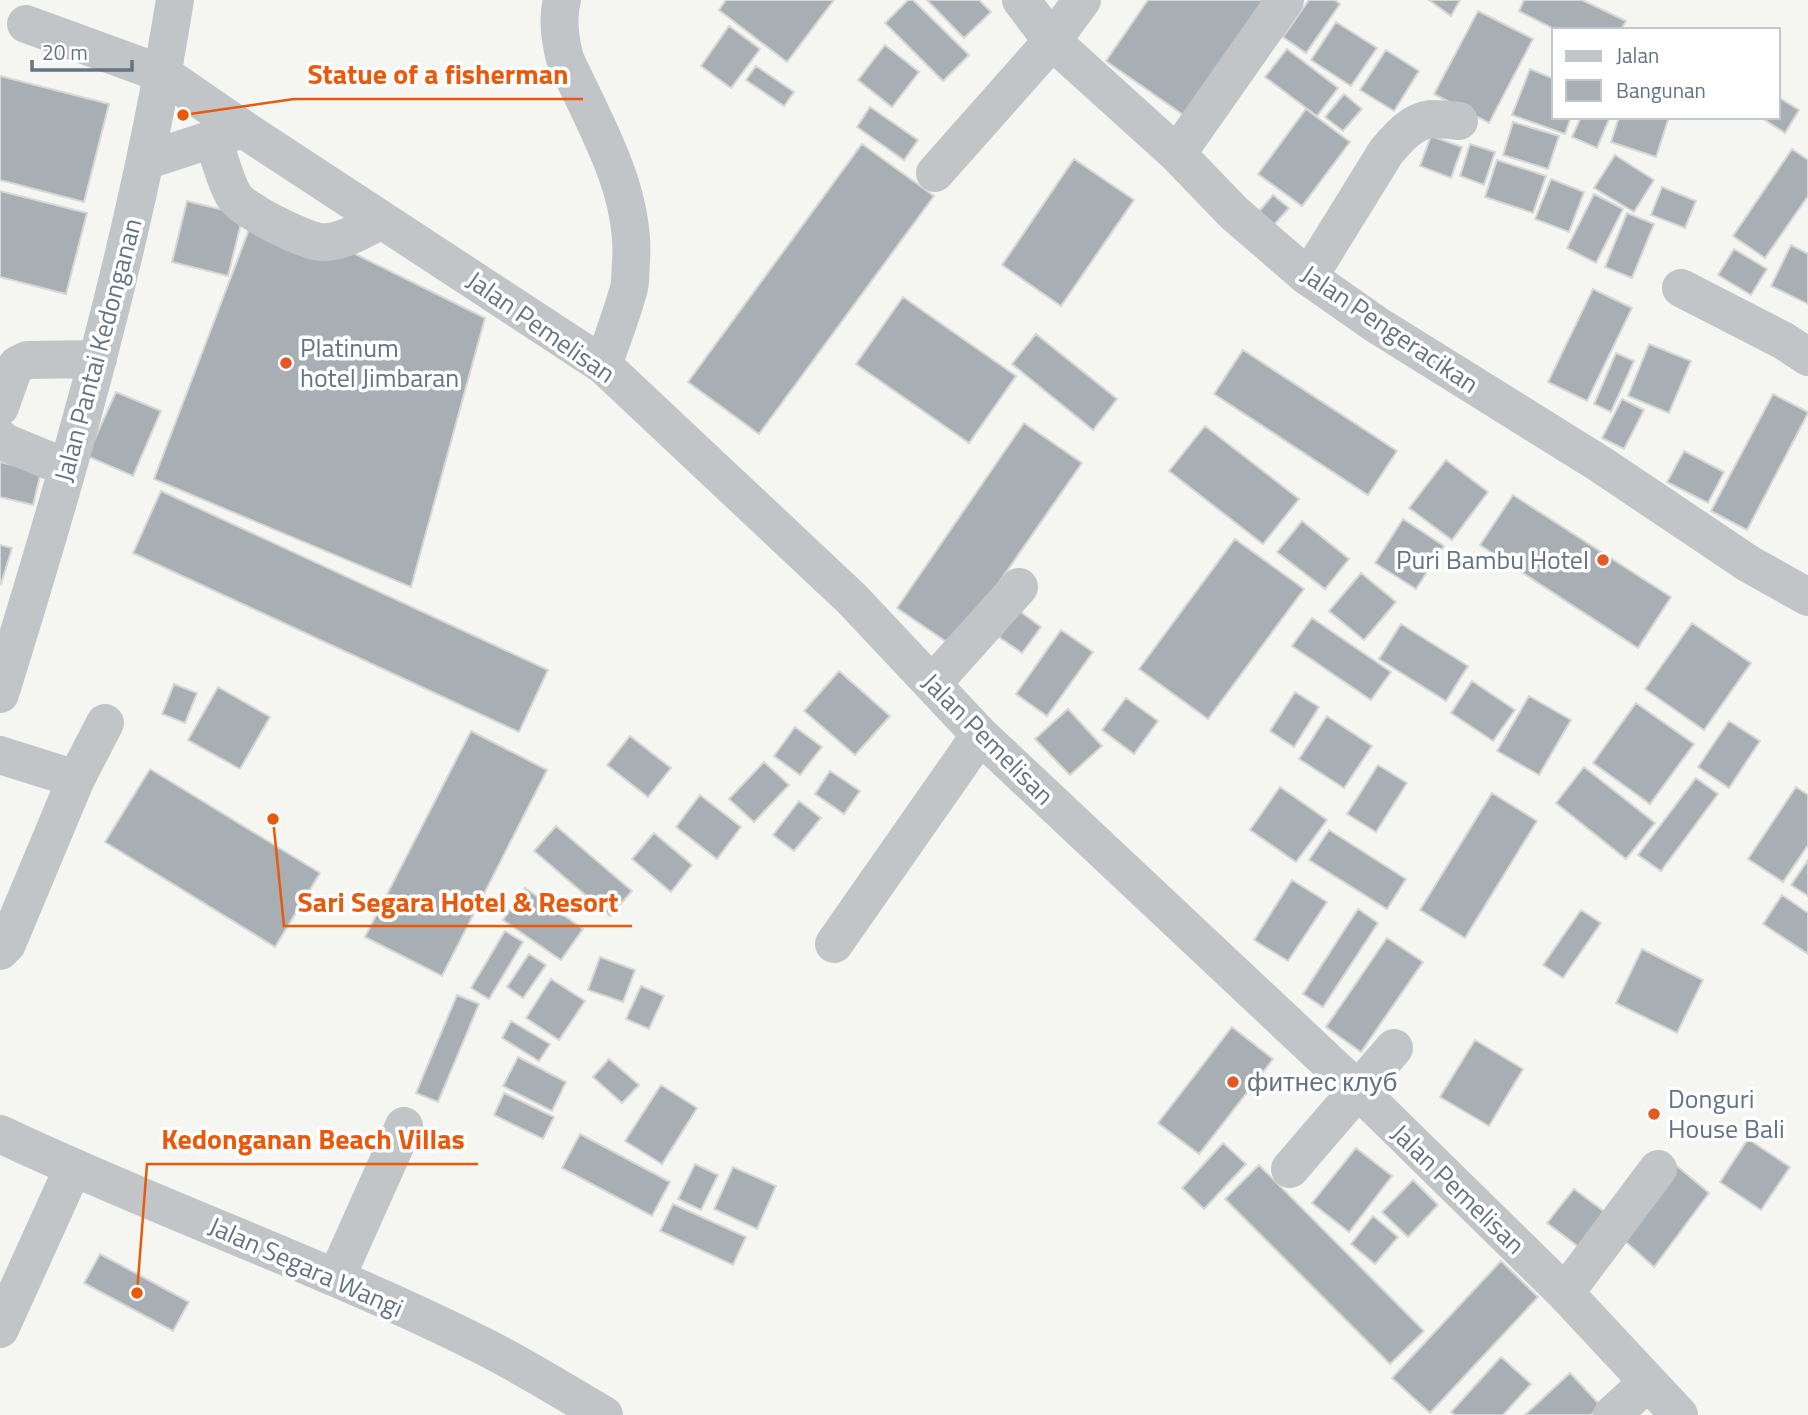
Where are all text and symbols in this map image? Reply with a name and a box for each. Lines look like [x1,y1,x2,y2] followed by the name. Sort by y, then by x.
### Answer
[32,28,131,72] scale bar
[1552,28,1780,119] legend
[42,36,88,68] text: 20 m
[1616,39,1659,71] text: Jalan
[294,50,583,99] callout: Statue of a fisherman
[307,52,569,95] text: Statue of a fisherman
[1616,74,1706,106] text: Bangunan
[44,214,151,486] street label: Jalan Pantai Kedonganan
[1294,255,1487,403] street label: Jalan Pengeracikan
[459,261,623,392] street label: Jalan Pemelisan
[300,328,459,397] place label: Platinum hotel Jimbaran
[278,355,294,371] marker: Platinum hotel Jimbaran
[1396,540,1589,579] place label: Puri Bambu Hotel
[1595,552,1611,568] marker: Puri Bambu Hotel
[913,664,1063,814] street label: Jalan Pemelisan
[284,877,632,926] callout: Sari Segara Hotel & Resort
[298,880,618,923] text: Sari Segara Hotel & Resort
[1247,1062,1397,1101] place label: фитнес клуб
[1225,1074,1241,1090] marker: фитнес клуб
[1668,1079,1785,1148] place label: Donguri House Bali
[1646,1106,1662,1122] marker: Donguri House Bali
[1382,1114,1534,1263] street label: Jalan Pemelisan
[147,1115,478,1164] callout: Kedonganan Beach Villas
[161,1117,465,1160] text: Kedonganan Beach Villas
[203,1206,410,1327] street label: Jalan Segara Wangi

